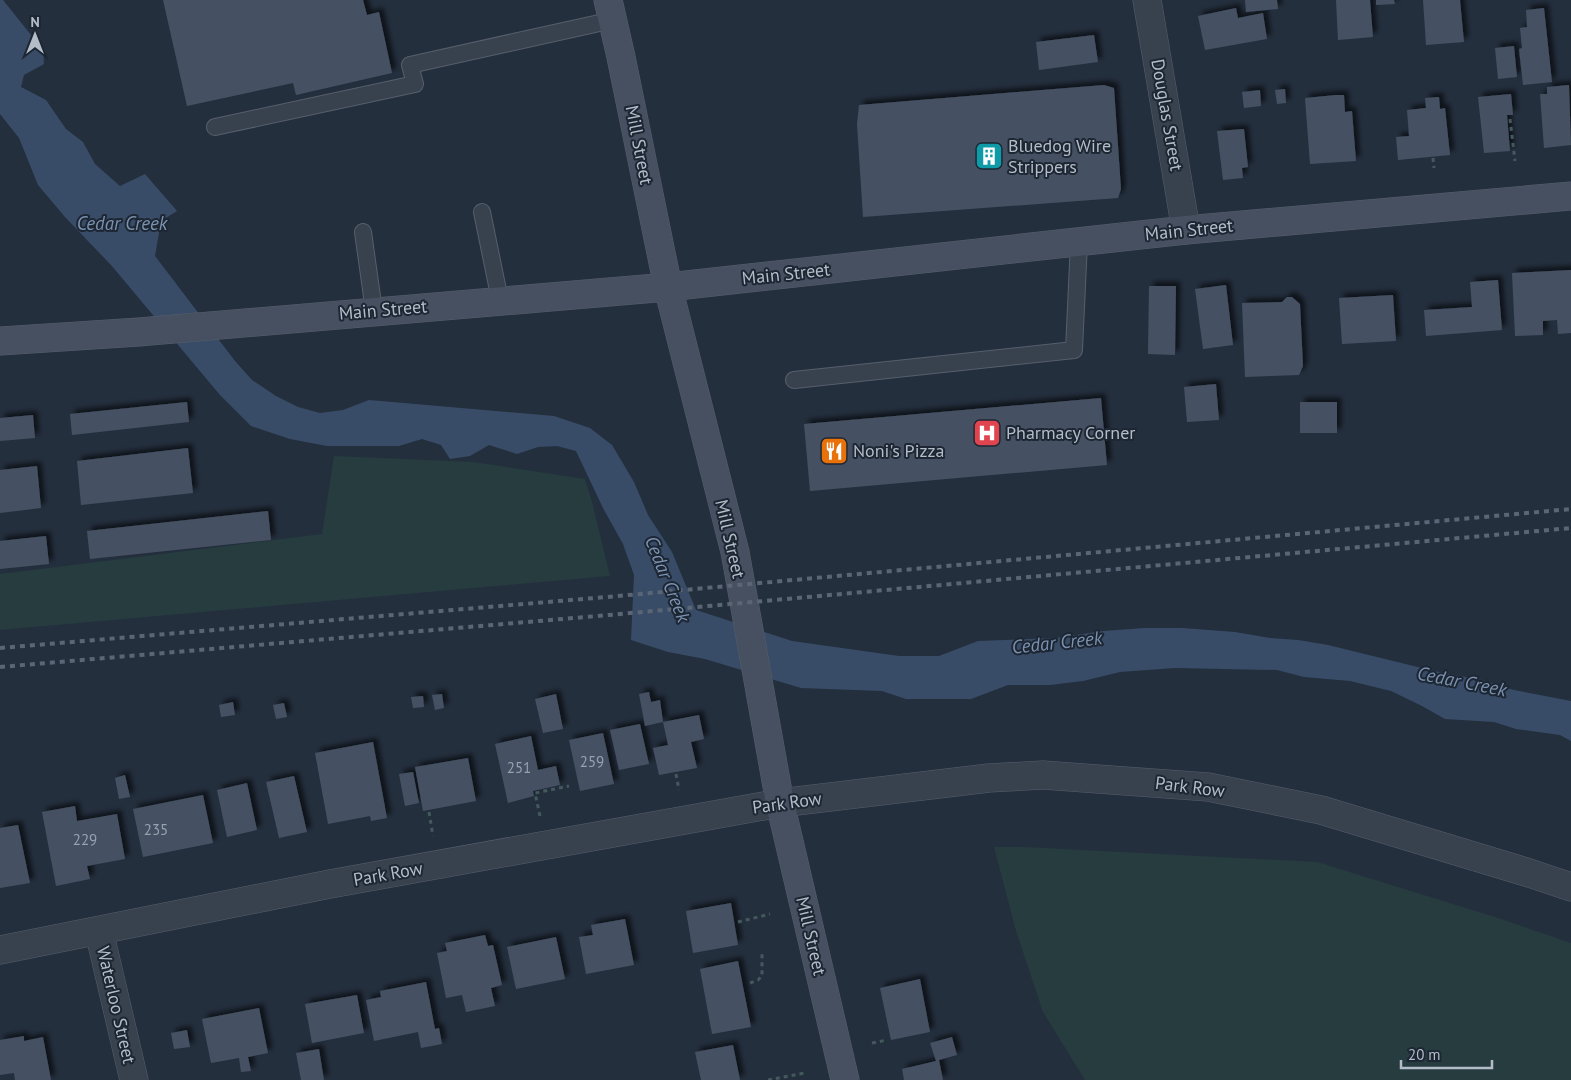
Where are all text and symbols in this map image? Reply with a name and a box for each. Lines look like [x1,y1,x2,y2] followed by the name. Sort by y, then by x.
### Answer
[10,10,60,60] north arrow
[30,13,40,31] text: N
[1146,57,1189,173] street label: Douglas Street
[621,103,658,187] street label: Mill Street
[1008,134,1111,178] place label: Bluedog Wire Strippers
[974,141,1004,171] building icon: Bluedog Wire Strippers
[77,211,169,235] water label: Cedar Creek
[1144,213,1234,246] street label: Main Street
[741,257,831,290] street label: Main Street
[338,294,428,325] street label: Main Street
[972,418,1002,448] hospital icon: Pharmacy Corner
[1006,421,1135,444] place label: Pharmacy Corner
[819,436,849,466] restaurant icon: Noni's Pizza
[853,439,945,462] place label: Noni's Pizza
[710,497,751,581] street label: Mill Street
[640,532,697,627] water label: Cedar Creek
[1011,625,1105,659] water label: Cedar Creek
[1415,661,1510,702] water label: Cedar Creek
[580,752,604,771] house number: 259
[507,758,531,777] house number: 251
[1154,771,1227,802] street label: Park Row
[751,786,824,819] street label: Park Row
[144,820,168,839] house number: 235
[73,830,97,849] house number: 229
[351,856,425,891] street label: Park Row
[791,894,832,978] street label: Mill Street
[92,944,141,1066] street label: Waterloo Street
[1401,1038,1492,1070] scale bar
[1408,1045,1441,1064] text: 20 m

